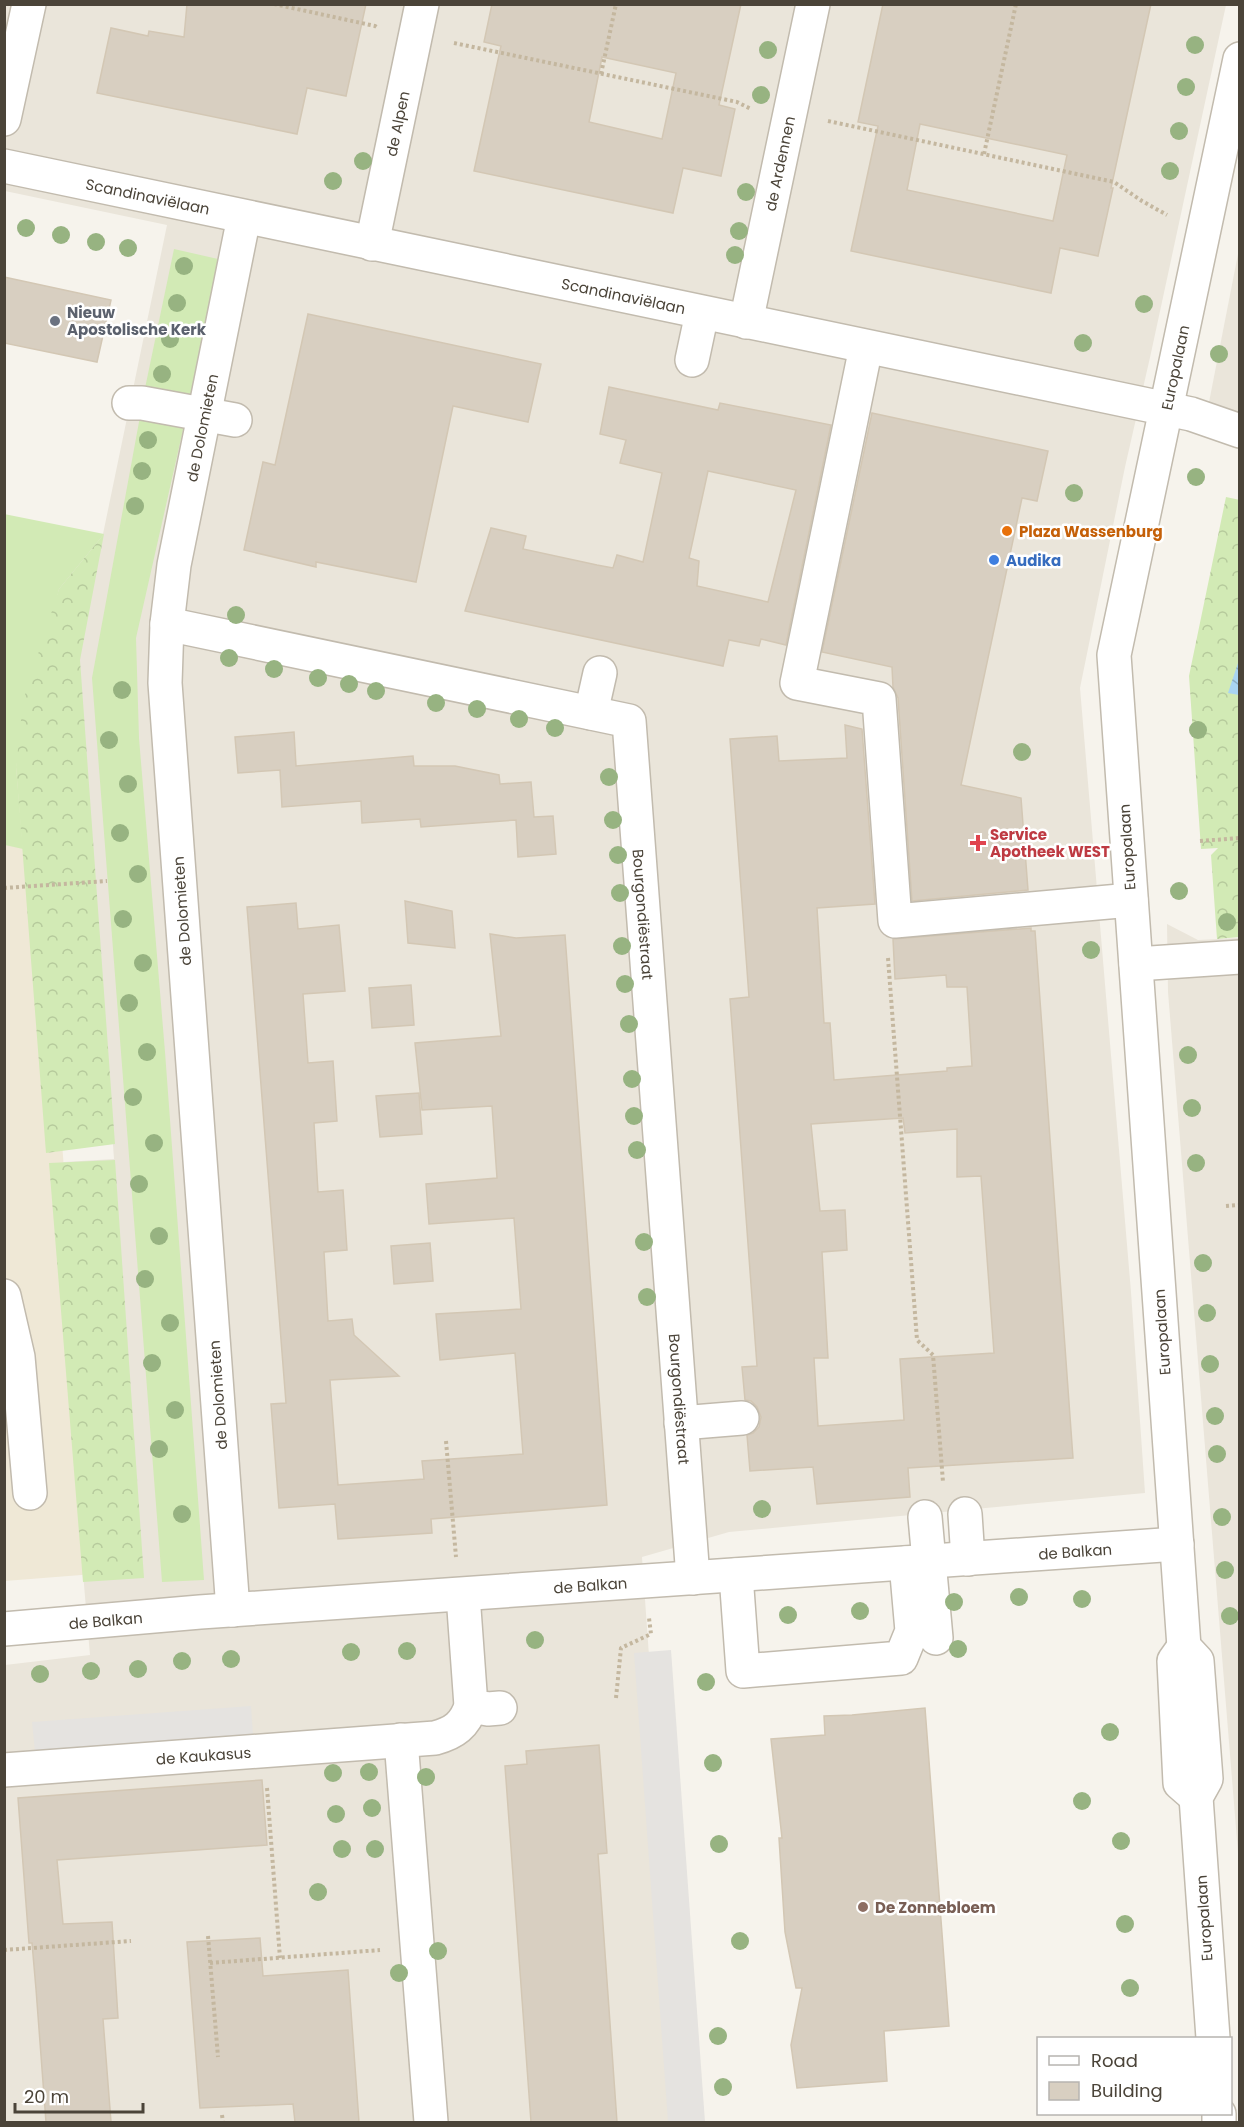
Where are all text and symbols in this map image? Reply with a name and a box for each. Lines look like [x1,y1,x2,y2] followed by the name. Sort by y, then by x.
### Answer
[380,89,414,158] street label: de Alpen
[759,114,800,213] street label: de Ardennen
[84,173,212,219] street label: Scandinaviëlaan
[560,272,688,319] street label: Scandinaviëlaan
[67,302,207,340] place label: Nieuw Apostolische Kerk
[48,314,62,328] marker: Nieuw Apostolische Kerk
[1156,323,1194,412] street label: Europalaan
[180,372,223,484] street label: de Dolomieten
[1019,521,1163,542] place label: Plaza Wassenburg
[1000,524,1014,538] marker: Plaza Wassenburg
[1006,550,1061,571] place label: Audika
[987,553,1001,567] marker: Audika
[1114,803,1140,891] street label: Europalaan
[990,824,1110,862] place label: Service Apotheek WEST
[971,836,985,850] marker: Service Apotheek WEST
[628,848,659,981] street label: Bourgondiëstraat
[168,856,196,966] street label: de Dolomieten
[1149,1288,1175,1376] street label: Europalaan
[664,1333,695,1465] street label: Bourgondiëstraat
[204,1340,232,1450] street label: de Dolomieten
[1038,1538,1113,1564] street label: de Balkan
[553,1572,628,1598] street label: de Balkan
[68,1607,143,1634] street label: de Balkan
[155,1741,252,1769] street label: de Kaukasus
[1191,1874,1217,1962] street label: Europalaan
[875,1897,996,1918] place label: De Zonnebloem
[856,1900,870,1914] marker: De Zonnebloem
[1037,2037,1232,2115] legend
[1091,2048,1138,2073] text: Road
[15,2076,142,2114] scale bar
[1091,2078,1163,2103] text: Building
[24,2084,69,2109] text: 20 m

